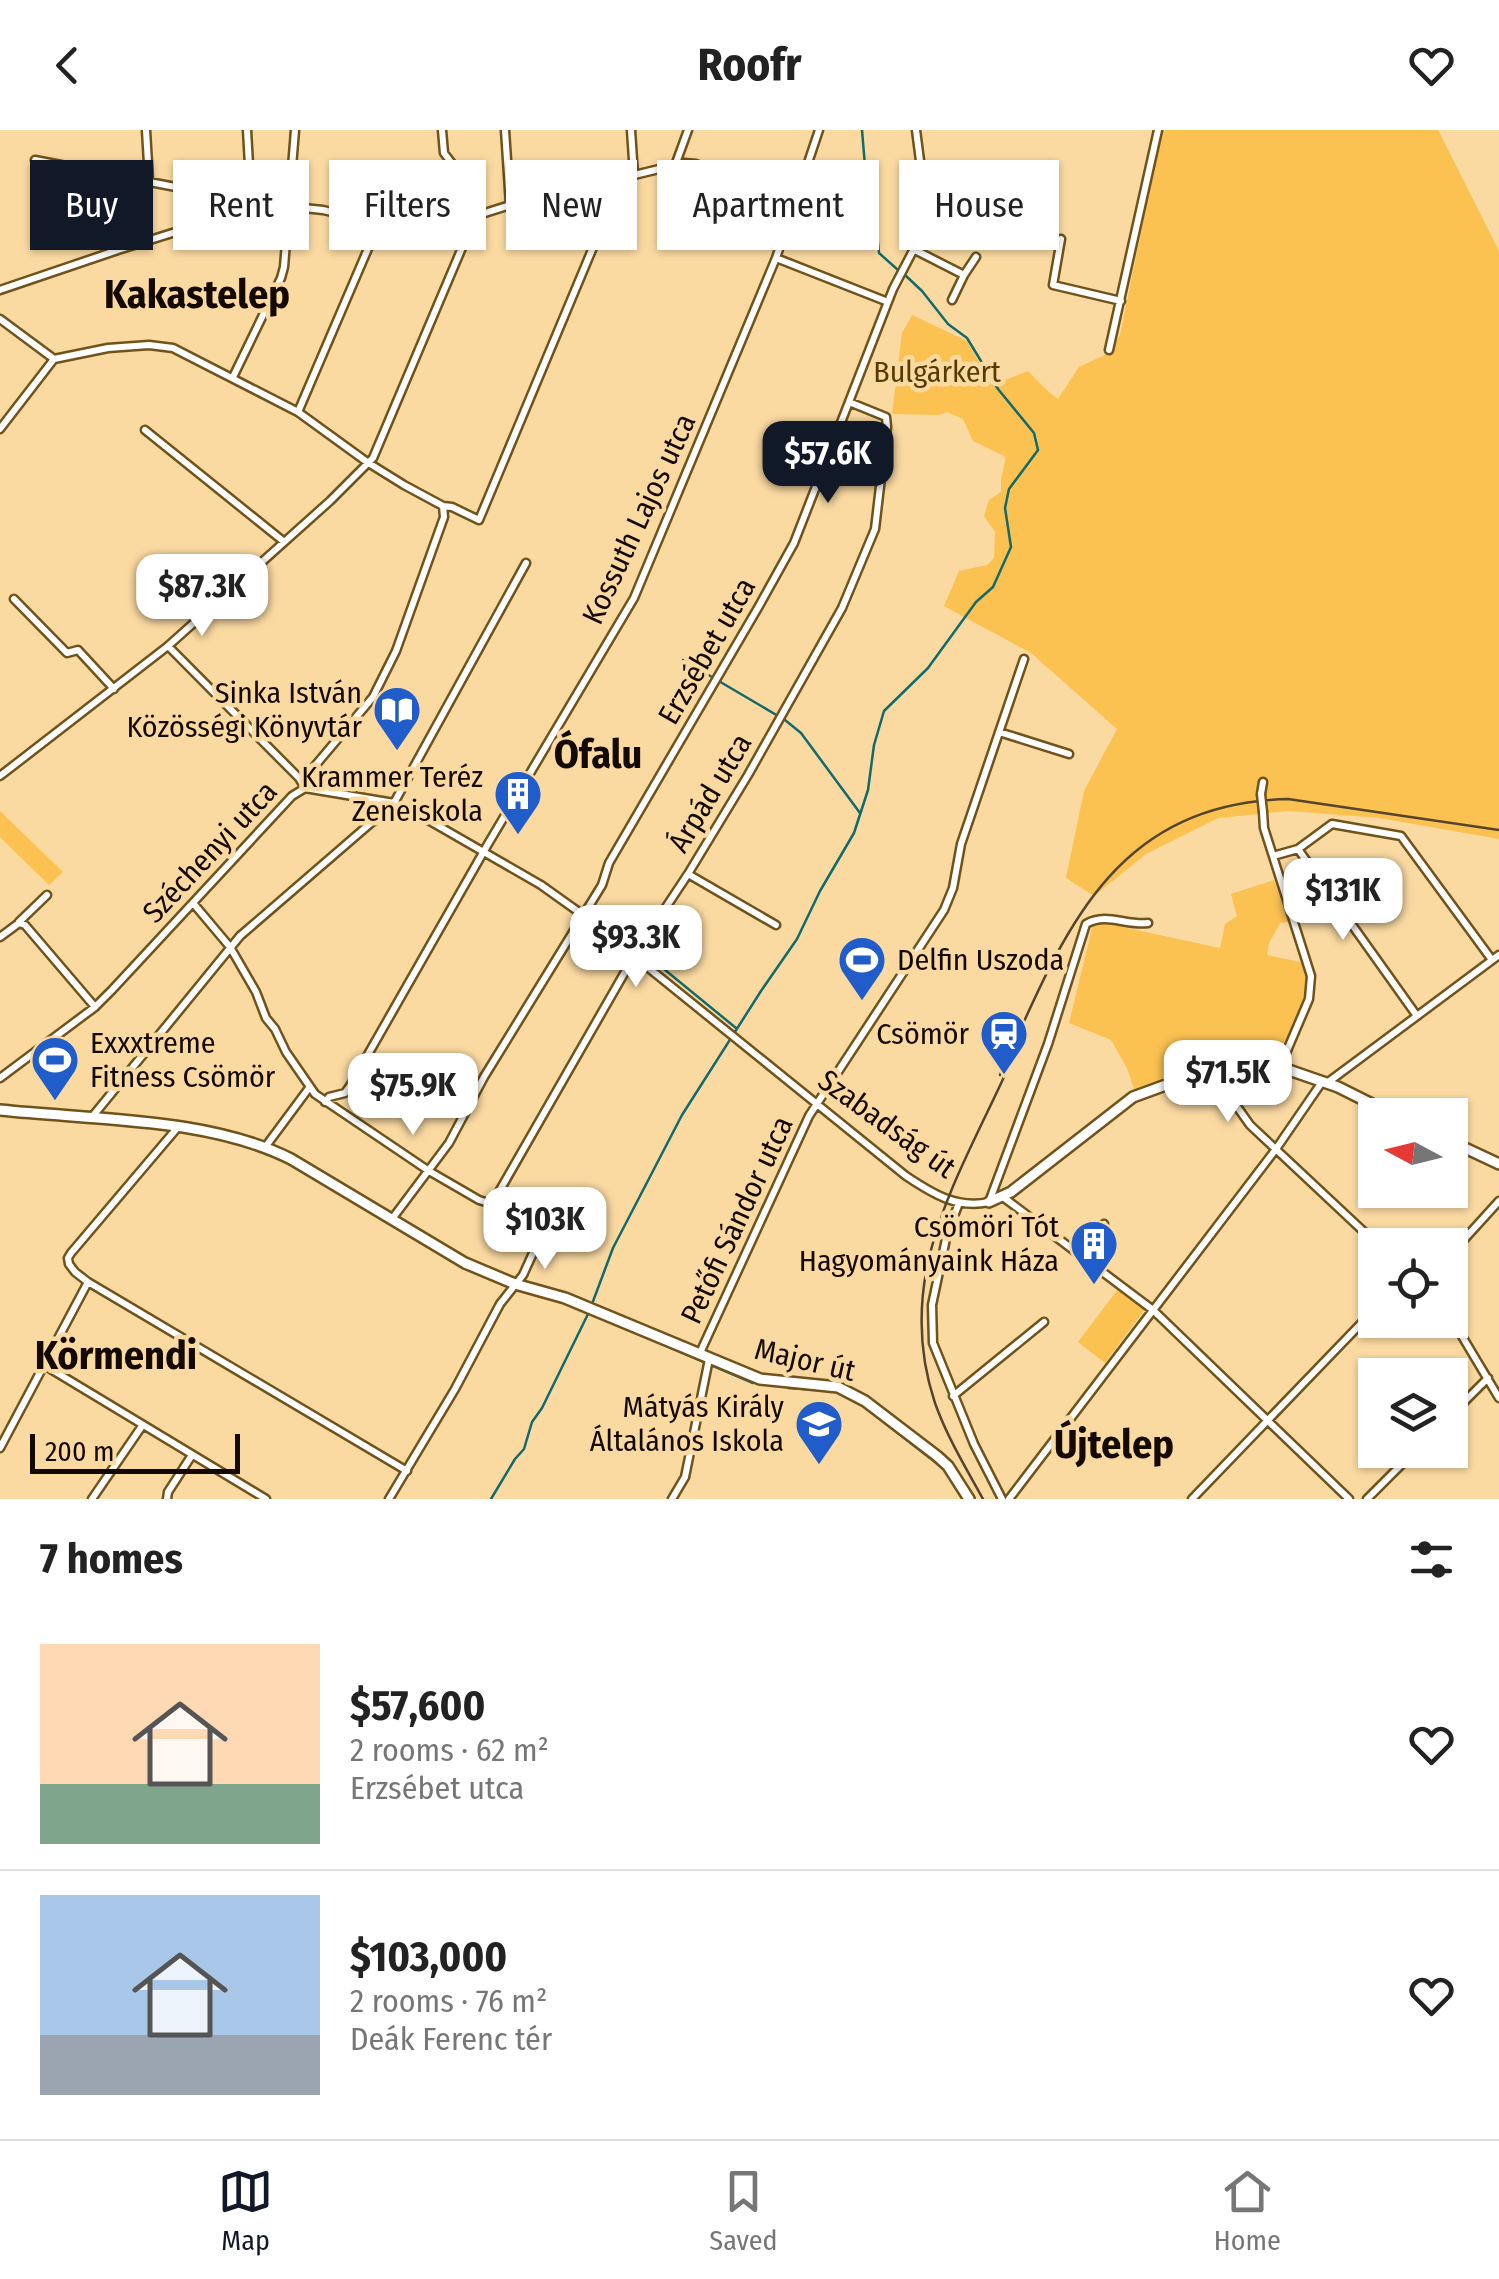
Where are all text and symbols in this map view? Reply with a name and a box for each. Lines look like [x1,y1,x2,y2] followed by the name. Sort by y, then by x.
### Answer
[40,38,95,93] icon: back
[698,38,801,92] text: Roofr
[1404,38,1459,93] icon: heart
[30,160,153,250] chip: Buy
[173,160,309,250] chip: Rent
[329,160,486,250] chip: Filters
[506,160,637,250] chip: New
[657,160,879,250] chip: Apartment
[899,160,1059,250] chip: House
[104,271,290,319] district label: Kakastelep
[873,354,1001,390] park label: Bulgárkert
[575,408,703,630] street label: Kossuth Lajos utca
[747,421,909,506] pin: $57.6K
[785,434,871,472] text: $57.6K
[121,554,283,639] pin: $87.3K
[158,567,246,605] text: $87.3K
[651,571,763,731] street label: Erzsébet utca
[126,675,363,745] place label: Sinka István Közösségi Könyvtár
[371,684,423,752] library icon: Sinka István Közösségi Könyvtár
[661,727,759,859] street label: Árpád utca
[554,729,642,779] district label: Ófalu
[301,759,483,829] place label: Krammer Teréz Zeneiskola
[492,768,544,836] building icon: Krammer Teréz Zeneiskola
[135,774,285,930] street label: Széchenyi utca
[1273,858,1413,943] pin: $131K
[1306,871,1380,909] text: $131K
[555,905,717,990] pin: $93.3K
[592,918,680,956] text: $93.3K
[836,934,888,1002] sports icon: Delfin Uszoda
[897,942,1064,978] place label: Delfin Uszoda
[978,1008,1030,1076] station icon: Csömör
[876,1016,970,1052] place label: Csömör
[90,1025,276,1095] place label: Exxxtreme Fitness Csömör
[29,1034,81,1102] sports icon: Exxxtreme Fitness Csömör
[1147,1040,1309,1125] pin: $71.5K
[332,1053,494,1138] pin: $75.9K
[1186,1053,1270,1091] text: $71.5K
[811,1062,963,1186] street label: Szabadság út
[370,1066,456,1104] text: $75.9K
[1358,1098,1468,1208] north arrow
[1358,1098,1468,1468] map controls
[673,1111,801,1329] street label: Petőfi Sándor utca
[475,1187,615,1272] pin: $103K
[505,1200,585,1238] text: $103K
[799,1209,1059,1279] place label: Csömöri Tót Hagyományaink Háza
[1068,1218,1120,1286] building icon: Csömöri Tót Hagyományaink Háza
[1358,1228,1468,1338] button: locate
[751,1331,859,1389] street label: Major út
[35,1332,197,1380] district label: Körmendi
[1358,1358,1468,1468] button: layers
[590,1389,785,1459] place label: Mátyás Király Általános Iskola
[793,1398,845,1466] school or university icon: Mátyás Király Általános Iskola
[1054,1419,1174,1469] district label: Újtelep
[30,1429,240,1474] scale bar
[45,1435,115,1468] text: 200 m
[1404,1532,1459,1587] icon: filters
[40,1534,183,1584] text: 7 homes
[350,1681,485,1731] text: $57,600
[120,1684,240,1804] icon: home
[1404,1717,1459,1772] icon: heart
[350,1731,549,1769] text: 2 rooms · 62 m²
[350,1769,524,1807] text: Erzsébet utca
[350,1932,507,1982] text: $103,000
[120,1935,240,2055] icon: home
[1404,1968,1459,2023] icon: heart
[350,1982,547,2020] text: 2 rooms · 76 m²
[350,2020,552,2058] text: Deák Ferenc tér
[218,2164,273,2257] tab: Map
[709,2164,778,2257] tab: Saved
[1214,2164,1281,2257] tab: Home

